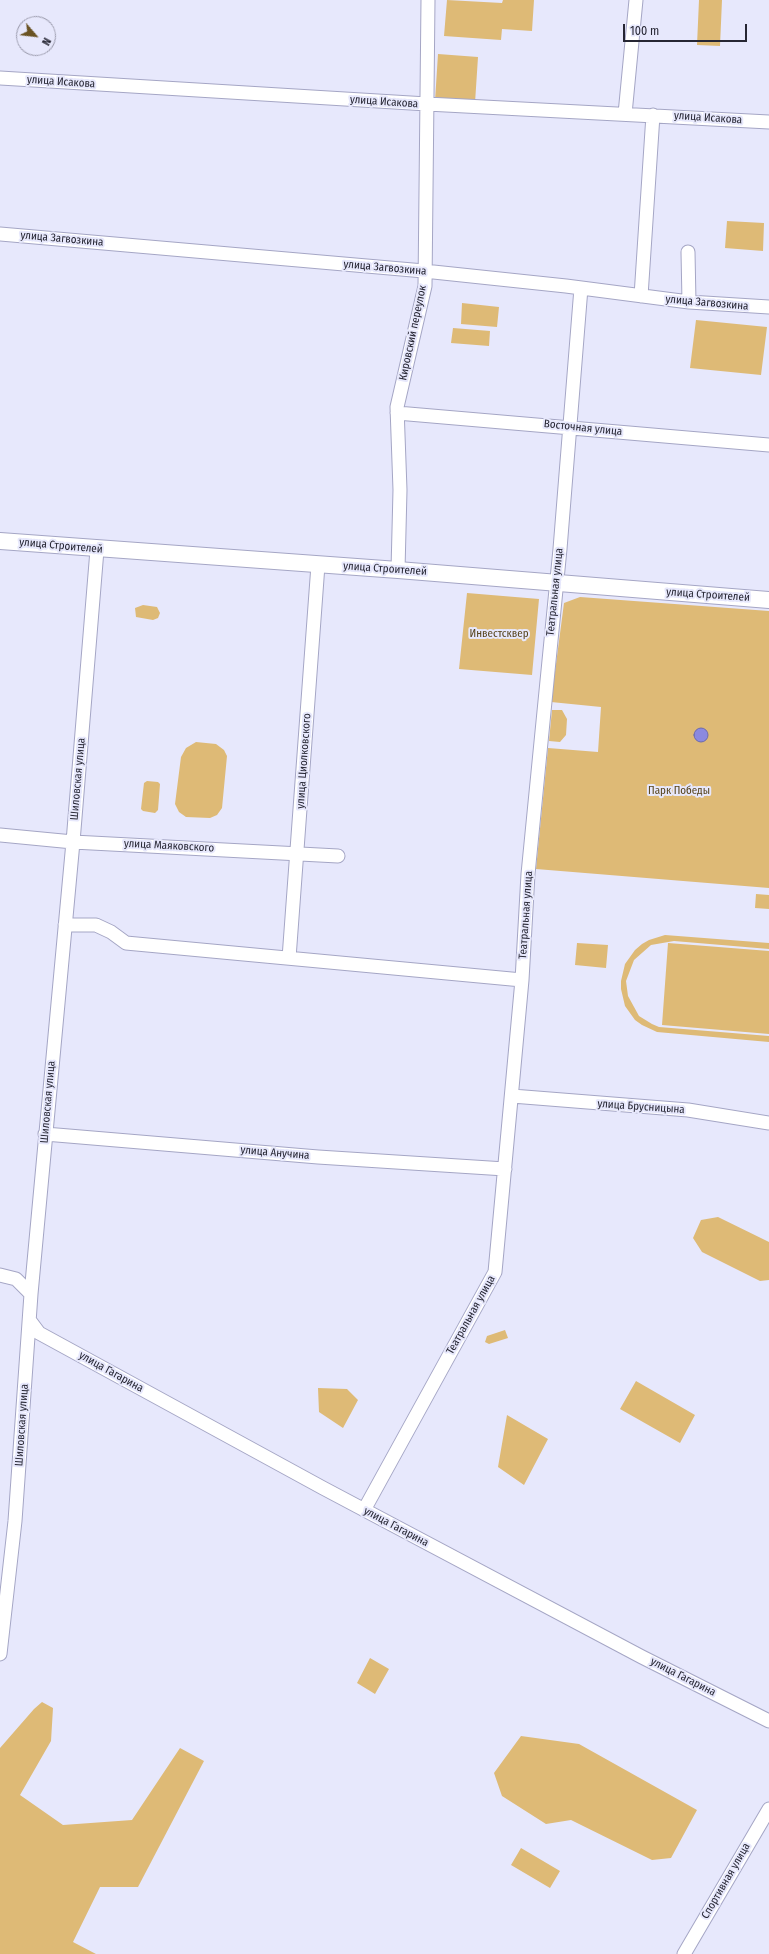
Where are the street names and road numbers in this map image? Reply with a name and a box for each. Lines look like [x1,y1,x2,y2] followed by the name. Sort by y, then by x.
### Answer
[26,73,96,91] street label: улица Исакова
[349,93,419,111] street label: улица Исакова
[673,109,743,127] street label: улица Исакова
[20,229,104,249] street label: улица Загвозкина
[343,258,427,278] street label: улица Загвозкина
[396,284,430,382] street label: Кировский переулок
[665,293,749,313] street label: улица Загвозкина
[543,417,623,439] street label: Восточная улица
[19,536,103,556] street label: улица Строителей
[544,547,566,637] street label: Театральная улица
[343,559,427,579] street label: улица Строителей
[666,585,750,605] street label: улица Строителей
[294,713,314,809] street label: улица Циолковского
[68,737,88,821] street label: Шиловская улица
[123,837,215,855] street label: улица Маяковского
[516,871,536,959] street label: Театральная улица
[38,1060,58,1144] street label: Шиловская улица
[597,1097,685,1117] street label: улица Брусницына
[240,1143,310,1163] street label: улица Анучина
[444,1273,498,1357] street label: Театральная улица
[76,1349,146,1395] street label: улица Гагарина
[13,1383,31,1467] street label: Шиловская улица
[361,1504,431,1550] street label: улица Гагарина
[648,1655,718,1699] street label: улица Гагарина
[699,1841,753,1921] street label: Спортивная улица

